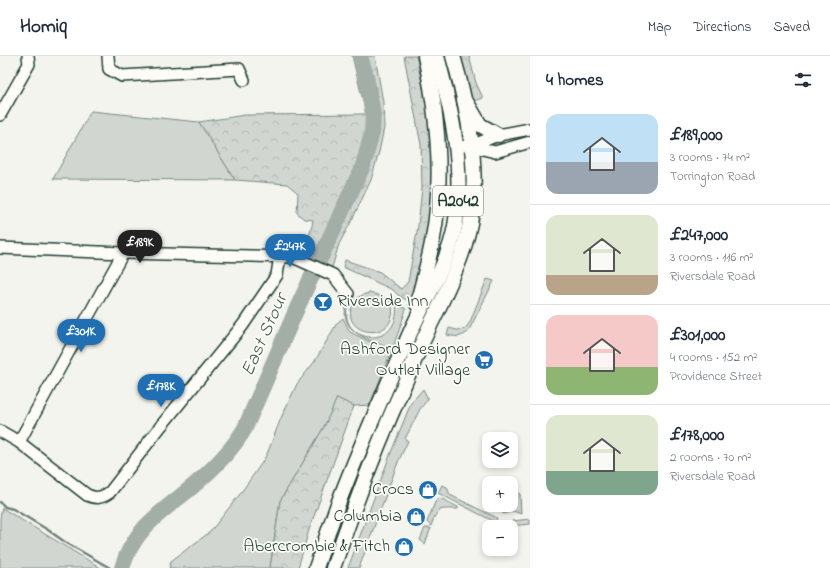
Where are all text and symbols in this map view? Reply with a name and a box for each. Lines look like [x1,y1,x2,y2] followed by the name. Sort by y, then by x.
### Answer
[20,14,67,41] text: Homiq
[648,17,671,38] text: Map
[693,17,751,38] text: Directions
[773,17,810,38] text: Saved
[546,68,604,93] text: 4 homes
[792,69,814,91] icon: filters
[670,123,723,148] text: £189,000
[578,130,626,178] icon: home
[670,148,750,167] text: 3 rooms · 74 m²
[670,167,755,186] text: Torrington Road
[433,186,483,216] road number: A2042
[670,223,728,248] text: £247,000
[112,230,168,264] pin: £189K
[578,231,626,279] icon: home
[126,233,154,252] text: £189K
[262,234,318,268] pin: £247K
[274,237,306,256] text: £247K
[670,248,753,267] text: 3 rooms · 116 m²
[670,267,755,286] text: Riversdale Road
[235,288,296,381] water label: East Stour
[337,289,429,315] place label: Riverside Inn
[312,291,334,313] bar icon: Riverside Inn
[53,319,109,353] pin: £301K
[66,322,96,341] text: £301K
[670,323,725,348] text: £301,000
[578,331,626,379] icon: home
[340,337,471,385] place label: Ashford Designer Outlet Village
[670,348,757,367] text: 4 rooms · 152 m²
[473,349,495,371] supermarket icon: Ashford Designer Outlet Village
[670,367,762,386] text: Providence Street
[133,374,189,408] pin: £178K
[147,377,175,396] text: £178K
[670,423,724,448] text: £178,000
[578,431,626,479] icon: home
[482,432,518,556] map controls
[482,432,518,468] button: layers
[670,448,751,467] text: 2 rooms · 70 m²
[670,467,755,486] text: Riversdale Road
[482,476,518,512] button: +
[372,477,414,503] place label: Crocs
[417,479,439,501] shop icon: Crocs
[334,504,402,530] place label: Columbia
[405,506,427,528] shop icon: Columbia
[482,520,518,556] button: −
[243,534,390,560] place label: Abercrombie & Fitch
[393,536,415,558] shop icon: Abercrombie & Fitch

